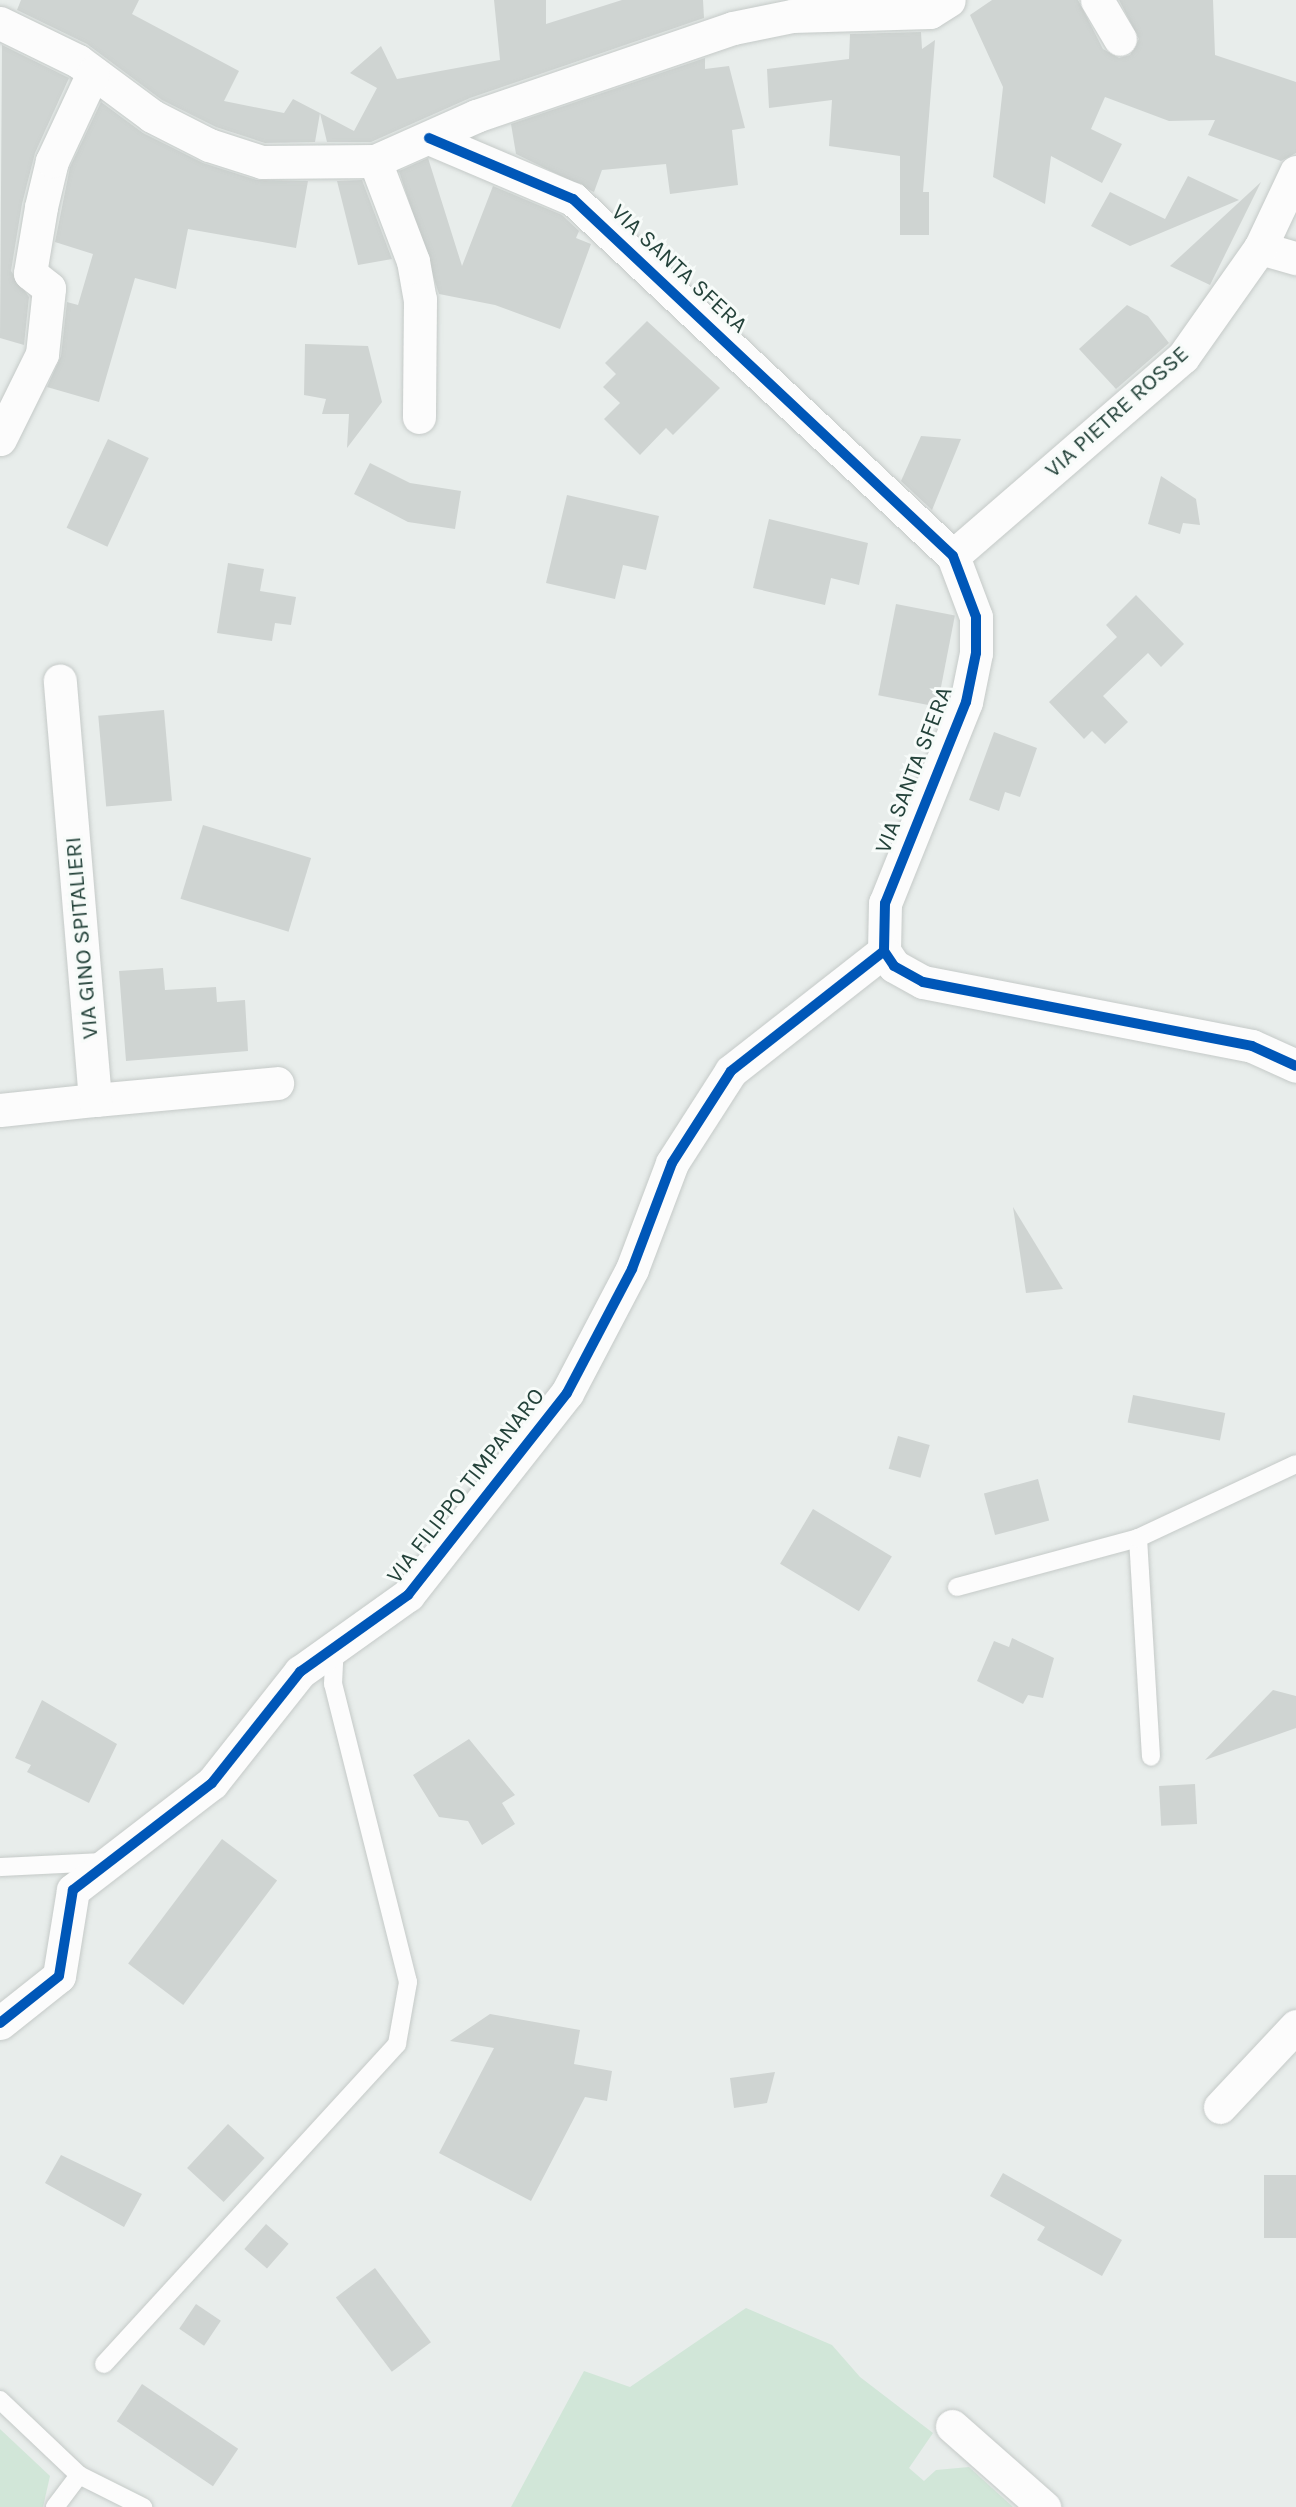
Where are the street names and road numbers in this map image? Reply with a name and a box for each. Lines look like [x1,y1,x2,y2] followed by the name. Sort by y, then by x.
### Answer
[605,199,753,339] street label: VIA SANTA SFERA
[1039,340,1195,484] street label: VIA PIETRE ROSSE
[870,683,958,857] street label: VIA SANTA SFERA
[59,836,105,1040] street label: VIA GINO SPITALIERI
[381,1383,551,1589] street label: VIA FILIPPO TIMPANARO

